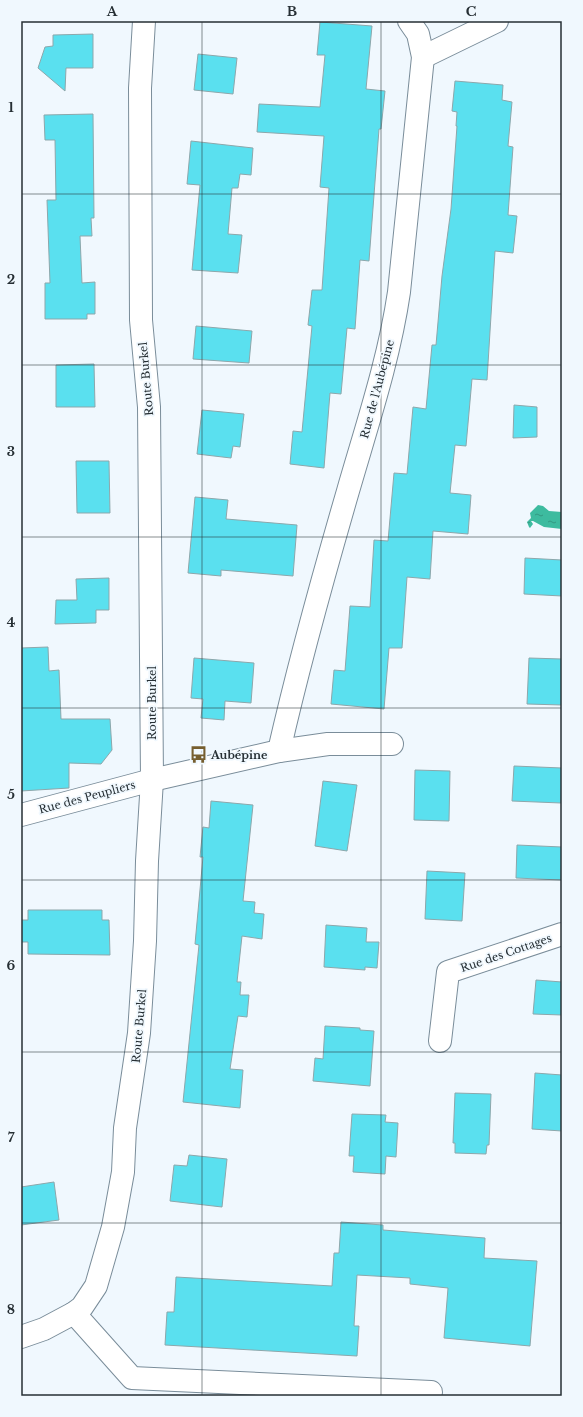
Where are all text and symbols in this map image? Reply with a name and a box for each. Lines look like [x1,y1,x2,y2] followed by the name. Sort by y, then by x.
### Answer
[106,3,118,20] text: A
[287,3,297,20] text: B
[466,3,477,20] text: C
[8,99,14,116] text: 1
[7,271,15,288] text: 2
[357,338,397,440] street label: Rue de l'Aubépine
[136,341,156,416] street label: Route Burkel
[7,443,15,460] text: 3
[7,614,16,631] text: 4
[145,666,159,740] street label: Route Burkel
[188,745,208,765] bus stop icon: Aubépine
[210,748,268,762] place label: Aubépine
[37,777,137,817] street label: Rue des Peupliers
[7,786,15,803] text: 5
[459,931,553,975] street label: Rue des Cottages
[7,957,16,974] text: 6
[129,988,149,1063] street label: Route Burkel
[8,1129,15,1146] text: 7
[7,1301,15,1318] text: 8

